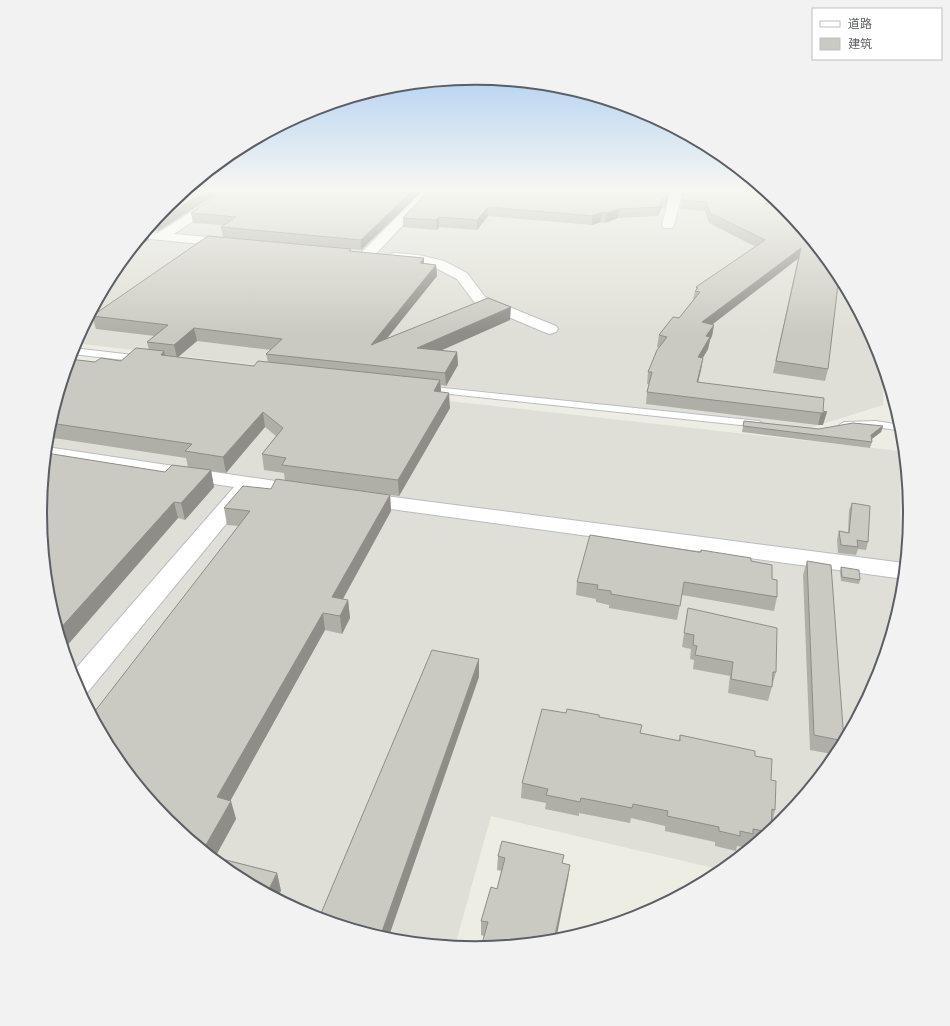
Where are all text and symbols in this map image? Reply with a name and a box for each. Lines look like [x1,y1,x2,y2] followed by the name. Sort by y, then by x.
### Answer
[812,8,942,60] legend
[848,15,872,32] text: 道路
[848,35,872,52] text: 建筑

